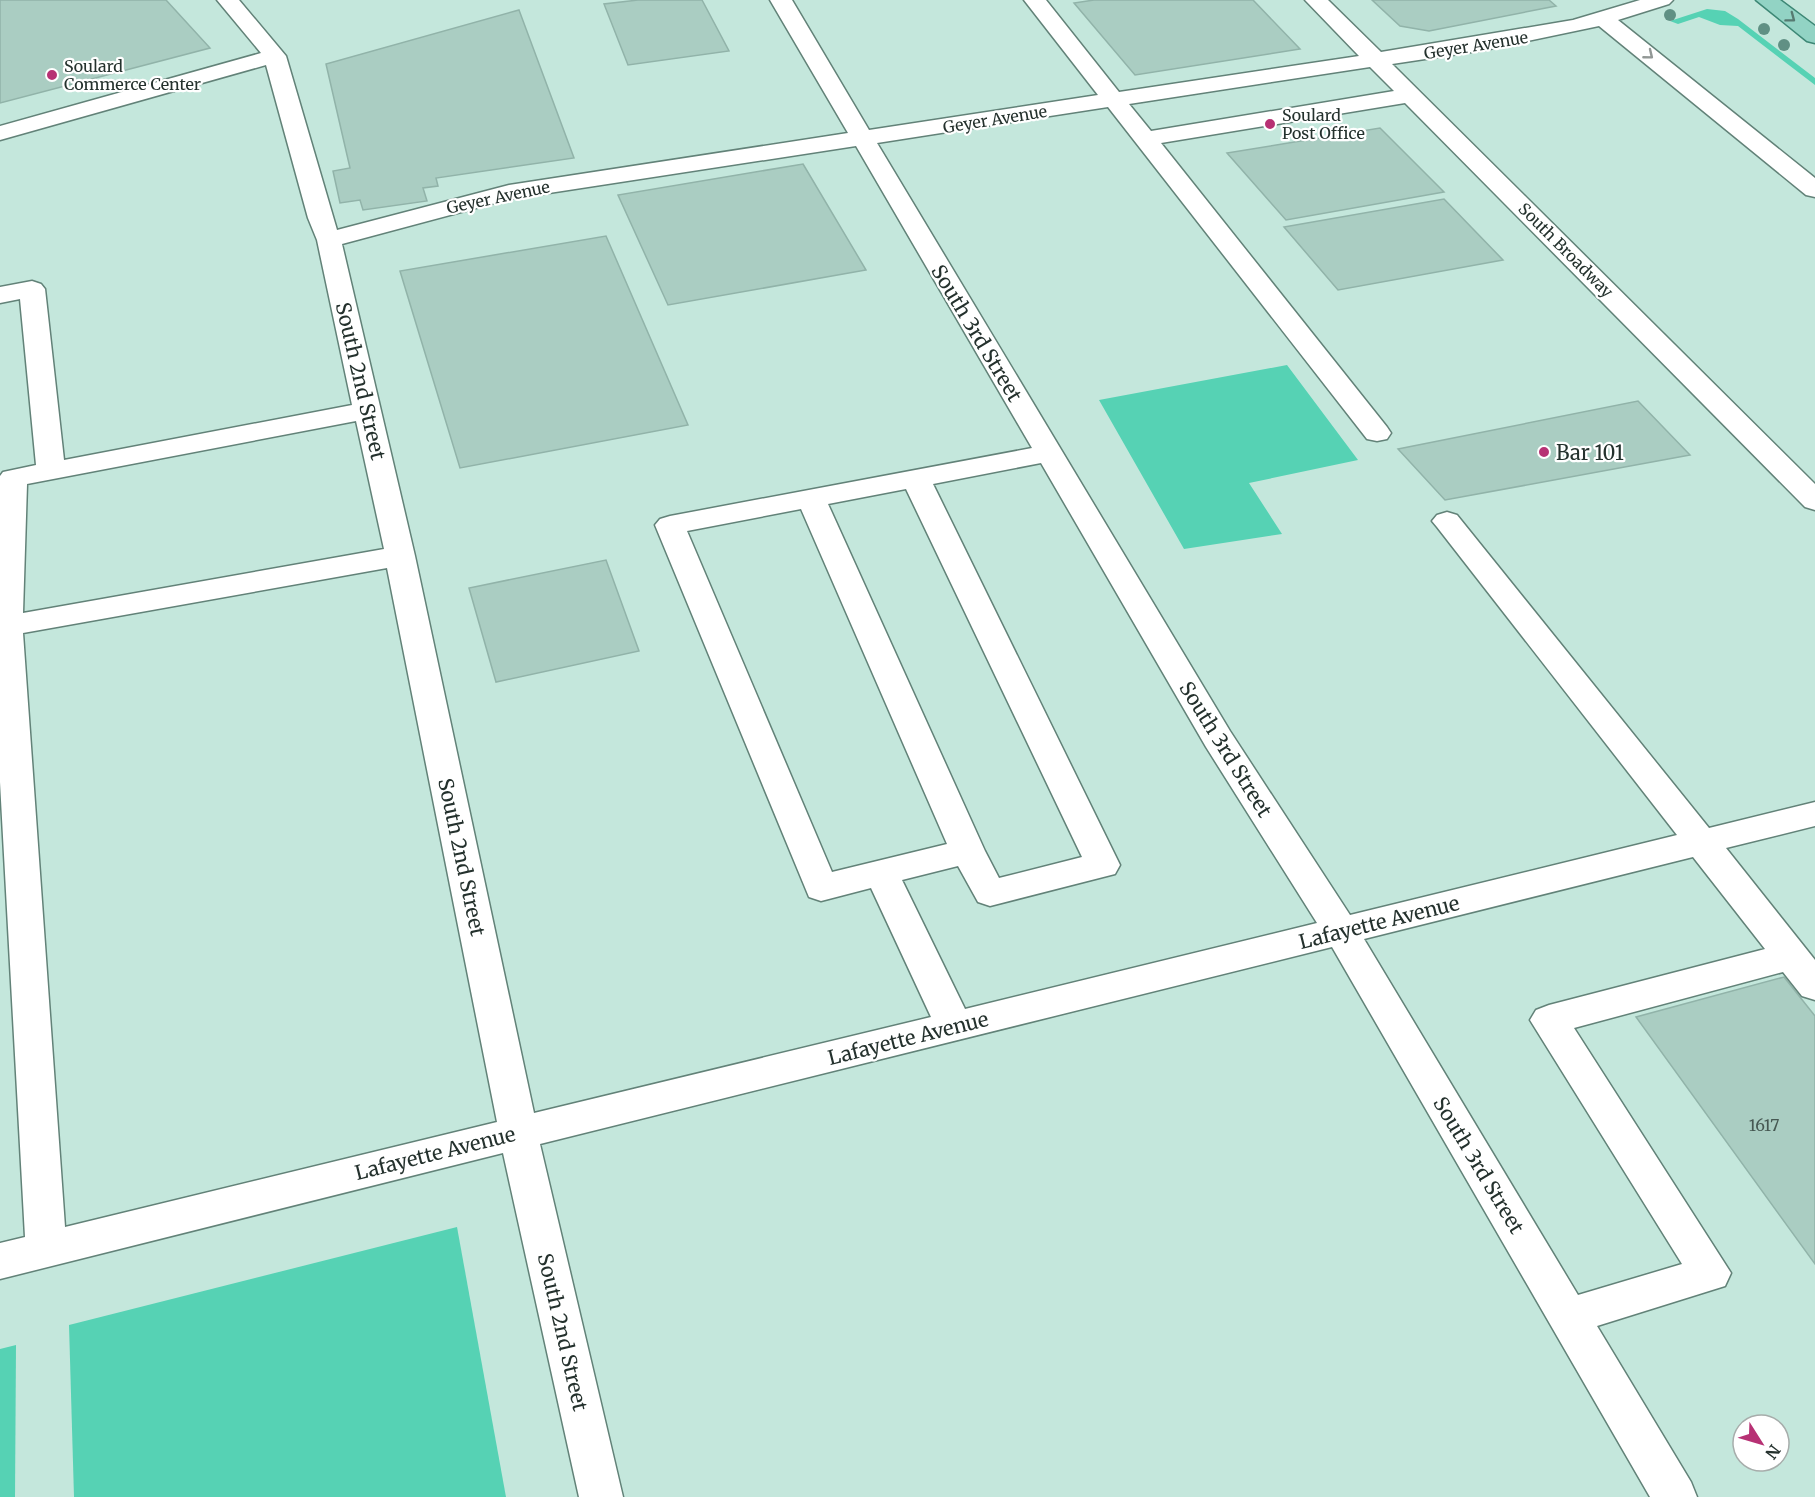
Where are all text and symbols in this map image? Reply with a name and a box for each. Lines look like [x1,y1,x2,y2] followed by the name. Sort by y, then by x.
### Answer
[1784,11,1795,22] one-way arrow
[1423,27,1529,63] street label: Geyer Avenue
[1643,48,1654,59] one-way arrow
[64,56,201,94] place label: Soulard Commerce Center
[45,68,59,82] marker: Soulard Commerce Center
[942,101,1048,137] street label: Geyer Avenue
[1282,105,1365,143] place label: Soulard Post Office
[1263,117,1277,131] marker: Soulard Post Office
[445,176,551,218] street label: Geyer Avenue
[1514,198,1618,302] street label: South Broadway
[926,260,1028,406] street label: South 3rd Street
[331,300,391,462] street label: South 2nd Street
[1556,440,1624,465] place label: Bar 101
[1537,445,1551,459] marker: Bar 101
[1174,677,1278,822] street label: South 3rd Street
[433,776,491,938] street label: South 2nd Street
[1296,890,1462,954] street label: Lafayette Avenue
[825,1006,991,1070] street label: Lafayette Avenue
[1428,1092,1530,1238] street label: South 3rd Street
[1749,1115,1779,1135] house number: 1617
[352,1121,518,1185] street label: Lafayette Avenue
[533,1251,593,1413] street label: South 2nd Street
[1731,1413,1791,1473] north arrow
[1761,1441,1785,1463] text: N

